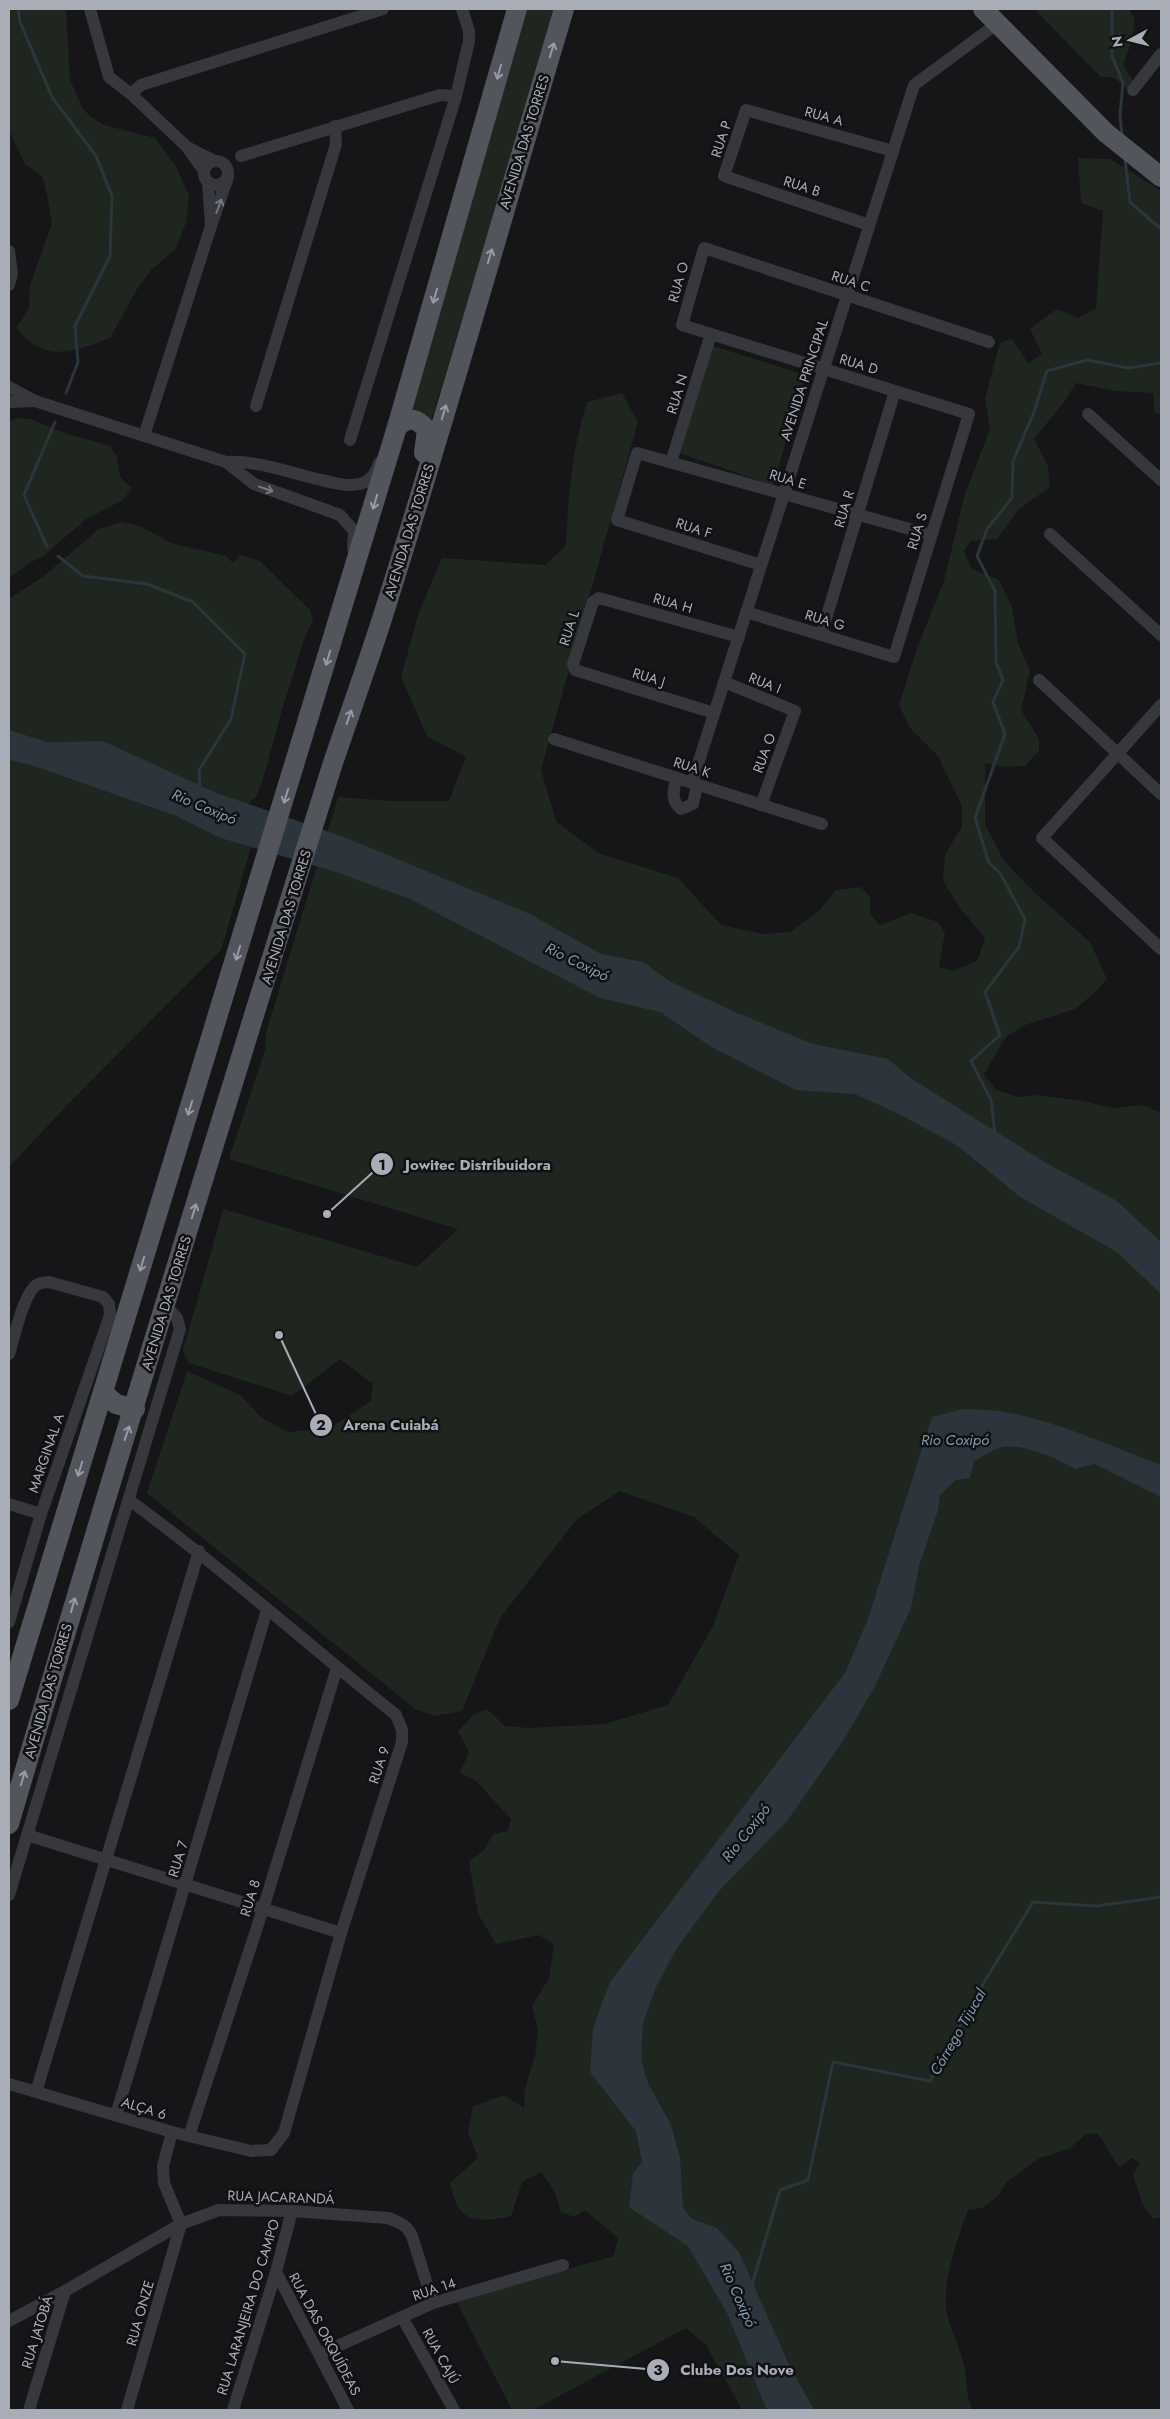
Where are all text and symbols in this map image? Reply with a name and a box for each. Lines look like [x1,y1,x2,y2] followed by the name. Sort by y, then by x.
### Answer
[1105,15,1155,65] north arrow
[1106,35,1128,48] text: N
[547,43,557,59] one-way arrow
[493,64,503,80] one-way arrow
[494,72,554,212] street label: AVENIDA DAS TORRES
[802,101,846,131] street label: RUA A
[706,118,736,160] street label: RUA P
[781,171,823,201] street label: RUA B
[215,199,224,215] one-way arrow
[486,249,496,265] one-way arrow
[663,259,693,305] street label: RUA O
[829,265,873,297] street label: RUA C
[429,288,439,304] one-way arrow
[775,316,833,443] street label: AVENIDA PRINCIPAL
[837,349,881,379] street label: RUA D
[661,372,693,416] street label: RUA N
[439,404,449,420] one-way arrow
[379,461,439,601] street label: AVENIDA DAS TORRES
[767,464,809,494] street label: RUA E
[258,485,273,494] one-way arrow
[829,488,859,530] street label: RUA R
[369,494,379,510] one-way arrow
[902,510,932,552] street label: RUA S
[673,513,715,543] street label: RUA F
[651,588,695,618] street label: RUA H
[803,604,848,636] street label: RUA G
[554,607,584,648] street label: RUA L
[322,650,332,666] one-way arrow
[630,663,668,691] street label: RUA J
[746,667,784,699] street label: RUA I
[344,710,354,726] one-way arrow
[748,730,780,776] street label: RUA O
[671,752,713,782] street label: RUA K
[168,784,240,830] water label: Rio Coxipó
[280,788,290,804] one-way arrow
[256,847,316,987] street label: AVENIDA DAS TORRES
[542,937,613,987] water label: Rio Coxipó
[232,944,242,960] one-way arrow
[185,1100,194,1116] one-way arrow
[370,1149,561,1179] callout: Jowitec Distribuidora
[378,1154,386,1176] text: 1
[402,1154,551,1176] text: Jowitec Distribuidora
[190,1203,200,1219] one-way arrow
[136,1233,196,1373] street label: AVENIDA DAS TORRES
[137,1255,147,1271] one-way arrow
[23,1410,69,1495] street label: MARGINAL A
[309,1410,449,1440] callout: Arena Cuiabá
[316,1414,326,1436] text: 2
[342,1414,439,1436] text: Arena Cuiabá
[123,1426,132,1442] one-way arrow
[921,1429,989,1451] water label: Rio Coxipó
[74,1461,84,1477] one-way arrow
[69,1597,79,1613] one-way arrow
[19,1621,77,1761] street label: AVENIDA DAS TORRES
[364,1744,394,1786] street label: RUA 9
[18,1770,28,1786] one-way arrow
[716,1799,776,1867] water label: Rio Coxipó
[163,1838,193,1880] street label: RUA 7
[235,1877,265,1919] street label: RUA 8
[924,1984,992,2079] water label: Córrego Tijucal
[119,2092,169,2124] street label: ALÇA 6
[227,2185,336,2209] street label: RUA JACARANDÁ
[212,2216,284,2398] street label: RUA LARANJEIRA DO CAMPO
[714,2259,762,2331] water label: Rio Coxipó
[284,2269,366,2399] street label: RUA DAS ORQUÍDEAS
[410,2272,458,2306] street label: RUA 14
[121,2278,159,2348] street label: RUA ONZE
[16,2292,58,2371] street label: RUA JATOBÁ
[418,2325,464,2387] street label: RUA CAJÚ
[645,2355,804,2385] callout: Clube Dos Nove
[653,2359,663,2381] text: 3
[680,2359,794,2381] text: Clube Dos Nove

